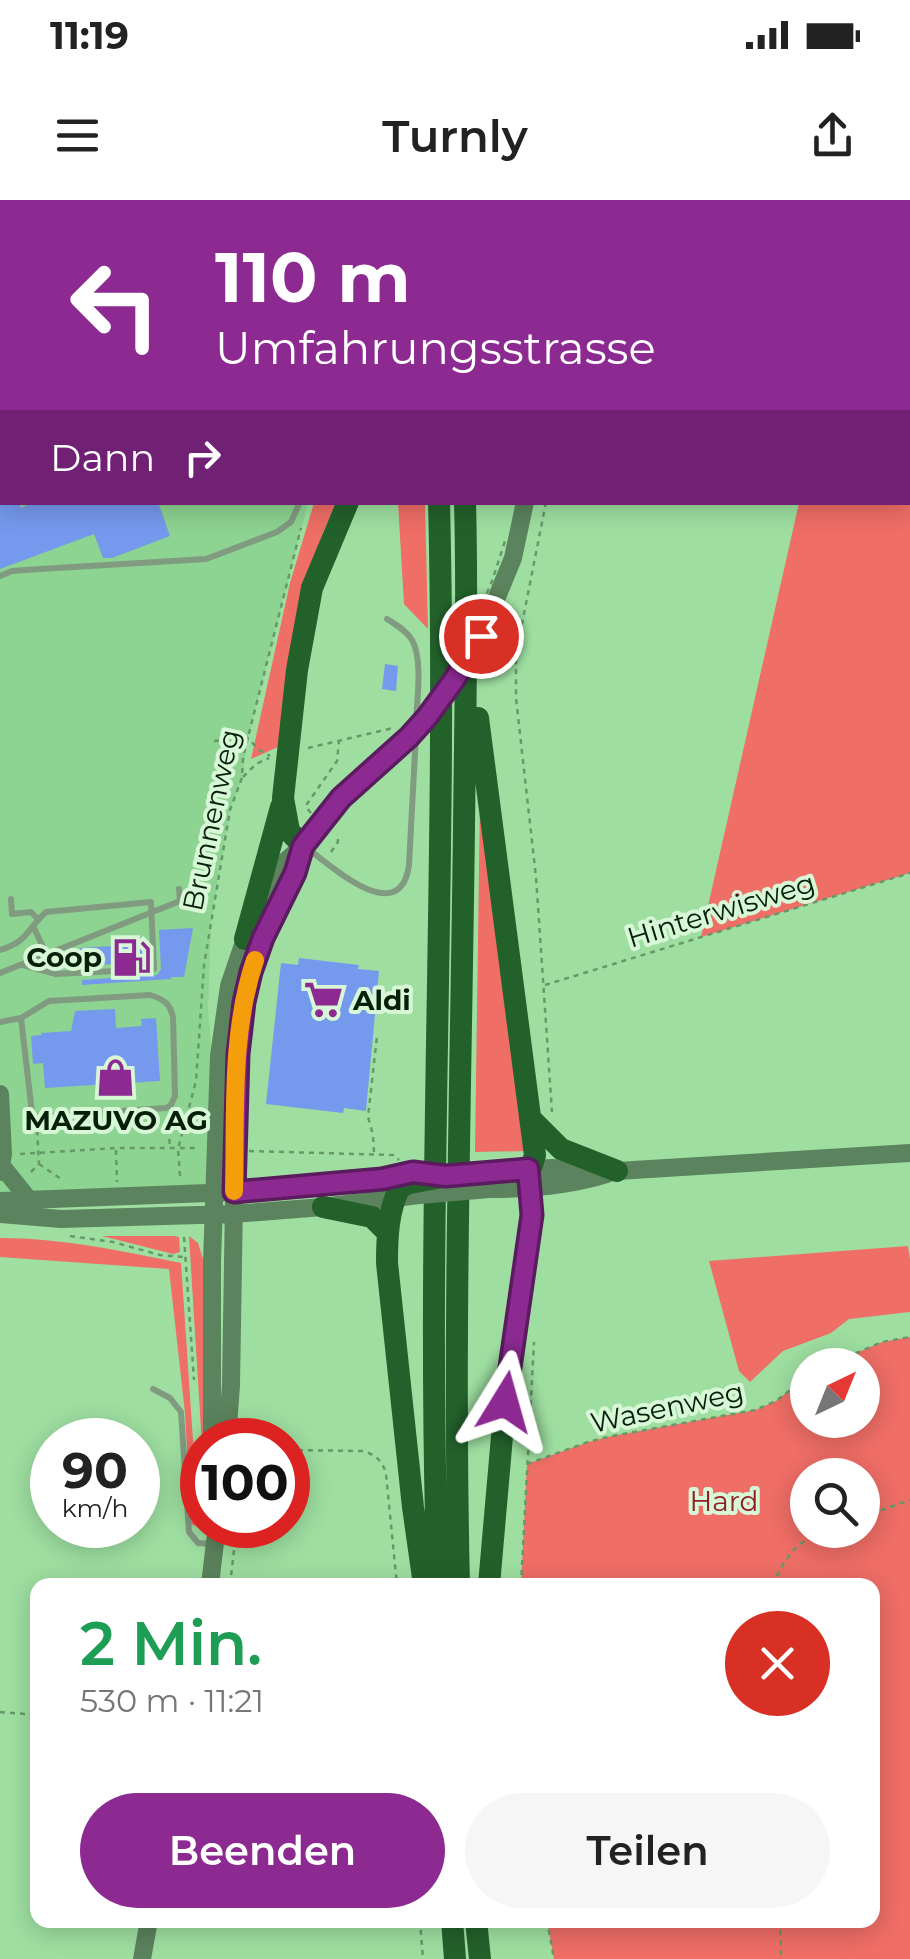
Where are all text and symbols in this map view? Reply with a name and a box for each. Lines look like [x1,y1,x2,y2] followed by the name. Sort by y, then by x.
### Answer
[50,12,129,59] text: 11:19
[50,108,105,163] icon: menu
[382,108,528,163] text: Turnly
[805,108,860,163] icon: share
[215,234,411,320] text: 110 m
[50,240,180,370] icon: left
[215,320,656,375] text: Umfahrungsstrasse
[175,430,230,485] icon: right
[50,434,155,481] text: Dann
[439,594,524,679] pin
[454,609,509,664] icon: arrive
[175,726,247,914] street label: Brunnenweg
[623,865,819,955] street label: Hinterwisweg
[111,936,153,978] fuel station icon: Coop
[26,940,102,974] place label: Coop
[302,979,344,1021] supermarket icon: Aldi
[352,983,411,1017] place label: Aldi
[95,1056,137,1098] shop icon: MAZUVO AG
[24,1103,208,1137] place label: MAZUVO AG
[790,1348,880,1438] north arrow
[790,1348,880,1548] map controls
[453,1350,557,1454] position arrow
[587,1374,747,1440] street label: Wasenweg
[180,1418,310,1548] speed limit sign: 100
[62,1440,128,1501] text: 90
[790,1458,880,1548] button: search
[689,1484,759,1518] park label: Hard
[62,1493,128,1523] text: km/h
[80,1607,262,1680] text: 2 Min.
[725,1611,830,1716] button: close
[80,1681,264,1720] text: 530 m · 11:21
[80,1793,445,1908] button: Beenden
[465,1793,830,1908] button: Teilen

